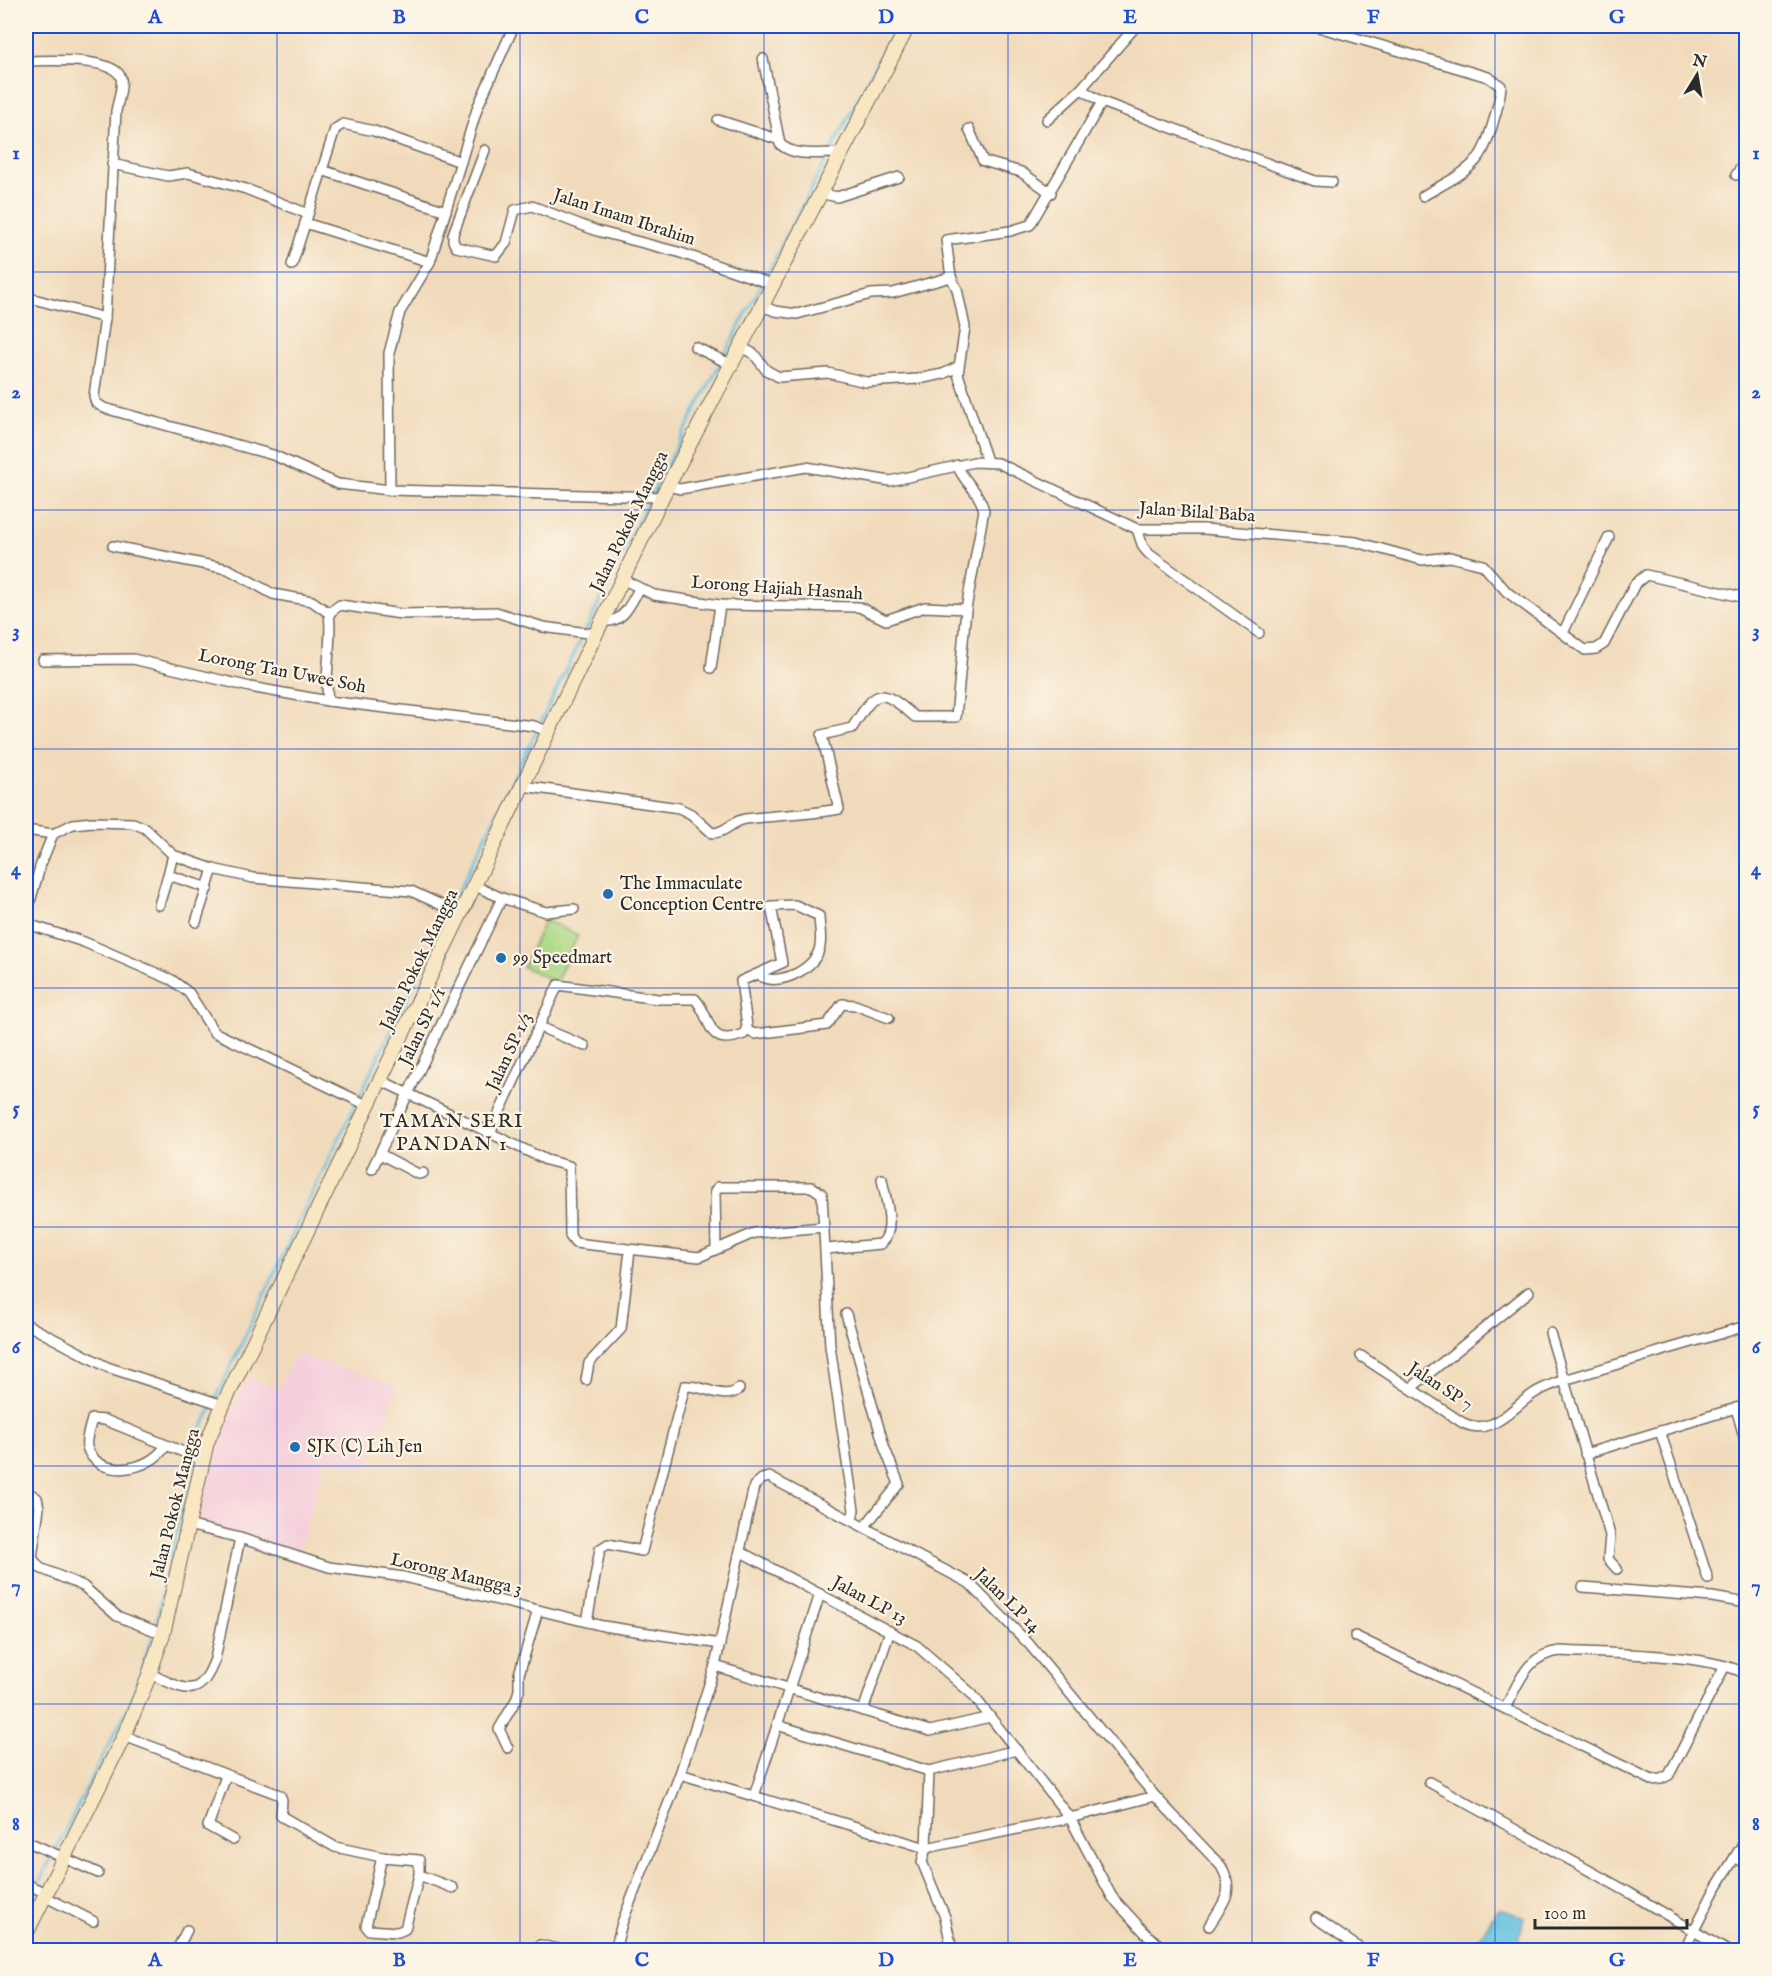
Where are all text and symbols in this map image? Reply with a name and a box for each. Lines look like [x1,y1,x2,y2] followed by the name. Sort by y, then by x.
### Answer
[147,5,163,30] text: A
[392,5,406,30] text: B
[635,5,649,30] text: C
[878,5,894,30] text: D
[1123,5,1137,30] text: E
[1367,5,1380,30] text: F
[1609,5,1626,30] text: G
[1667,45,1727,105] north arrow
[1690,51,1708,73] text: N
[12,141,20,166] text: 1
[1752,141,1760,166] text: 1
[548,184,698,252] street label: Jalan Imam Ibrahim
[11,380,21,405] text: 2
[1751,380,1761,405] text: 2
[585,447,674,598] street label: Jalan Pokok Mangga
[1136,497,1256,529] street label: Jalan Bilal Baba
[690,572,864,607] street label: Lorong Hajiah Hasnah
[12,619,20,644] text: 3
[1752,619,1760,644] text: 3
[196,644,368,700] street label: Lorong Tan Uwee Soh
[11,857,22,882] text: 4
[1751,857,1762,882] text: 4
[620,873,764,917] place label: The Immaculate Conception Centre
[375,885,464,1036] street label: Jalan Pokok Mangga
[601,887,615,901] marker: The Immaculate Conception Centre
[512,947,612,970] place label: 99 Speedmart
[494,951,508,965] marker: 99 Speedmart
[393,984,452,1072] street label: Jalan SP 1/1
[481,1009,538,1097] street label: Jalan SP 1/3
[12,1096,20,1121] text: 5
[1752,1096,1760,1121] text: 5
[380,1109,524,1157] district label: TAMAN SERI PANDAN 1
[12,1335,22,1360] text: 6
[1752,1335,1762,1360] text: 6
[1402,1356,1477,1416] street label: Jalan SP 7
[146,1426,206,1584] street label: Jalan Pokok Mangga
[307,1436,423,1459] place label: SJK (C) Lih Jen
[288,1440,302,1454] marker: SJK (C) Lih Jen
[388,1549,524,1601] street label: Lorong Mangga 3
[968,1562,1045,1638] street label: Jalan LP 14
[826,1571,910,1630] street label: Jalan LP 13
[11,1574,21,1599] text: 7
[1751,1574,1761,1599] text: 7
[12,1812,20,1837] text: 8
[1752,1812,1760,1837] text: 8
[1535,1892,1686,1930] scale bar
[1544,1903,1586,1926] text: 100 m
[147,1948,163,1973] text: A
[392,1948,406,1973] text: B
[635,1948,649,1973] text: C
[878,1948,894,1973] text: D
[1123,1948,1137,1973] text: E
[1367,1948,1380,1973] text: F
[1609,1948,1626,1973] text: G

